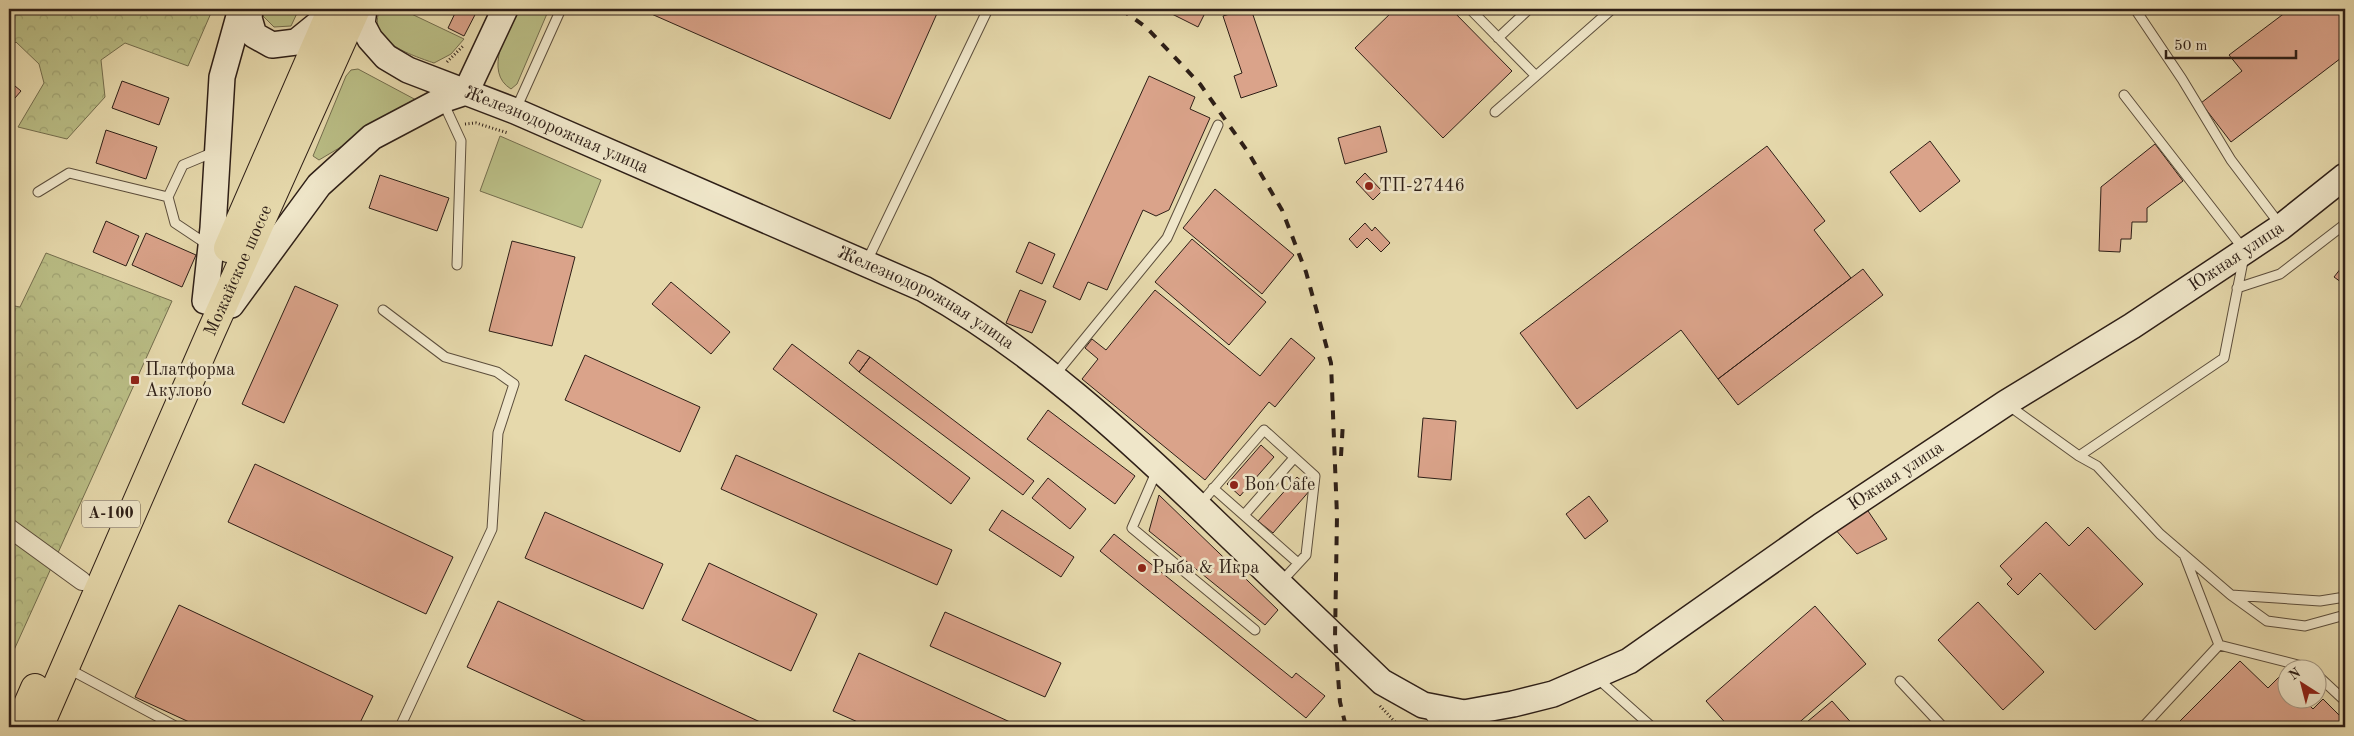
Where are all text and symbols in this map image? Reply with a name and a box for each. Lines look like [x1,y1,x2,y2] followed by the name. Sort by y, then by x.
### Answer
[2166,28,2296,60] scale bar
[2174,39,2208,54] text: 50 m
[462,83,651,177] street label: Железнодорожная улица
[1379,177,1465,195] place label: ТП-27446
[1363,180,1375,192] marker: ТП-27446
[201,203,276,339] street label: Можайское шоссе
[2185,219,2287,295] street label: Южная улица
[835,243,1017,353] street label: Железнодорожная улица
[145,361,235,400] place label: Платформа Акулово
[129,374,141,386] marker: Платформа Акулово
[1845,438,1947,514] street label: Южная улица
[1244,476,1315,494] place label: Bon Cafe
[1228,479,1240,491] marker: Bon Cafe
[82,500,140,528] road number: А-100
[1152,559,1259,577] place label: Рыба & Икра
[1136,562,1148,574] marker: Рыба & Икра
[2276,658,2326,708] north arrow
[2287,665,2304,683] text: N

